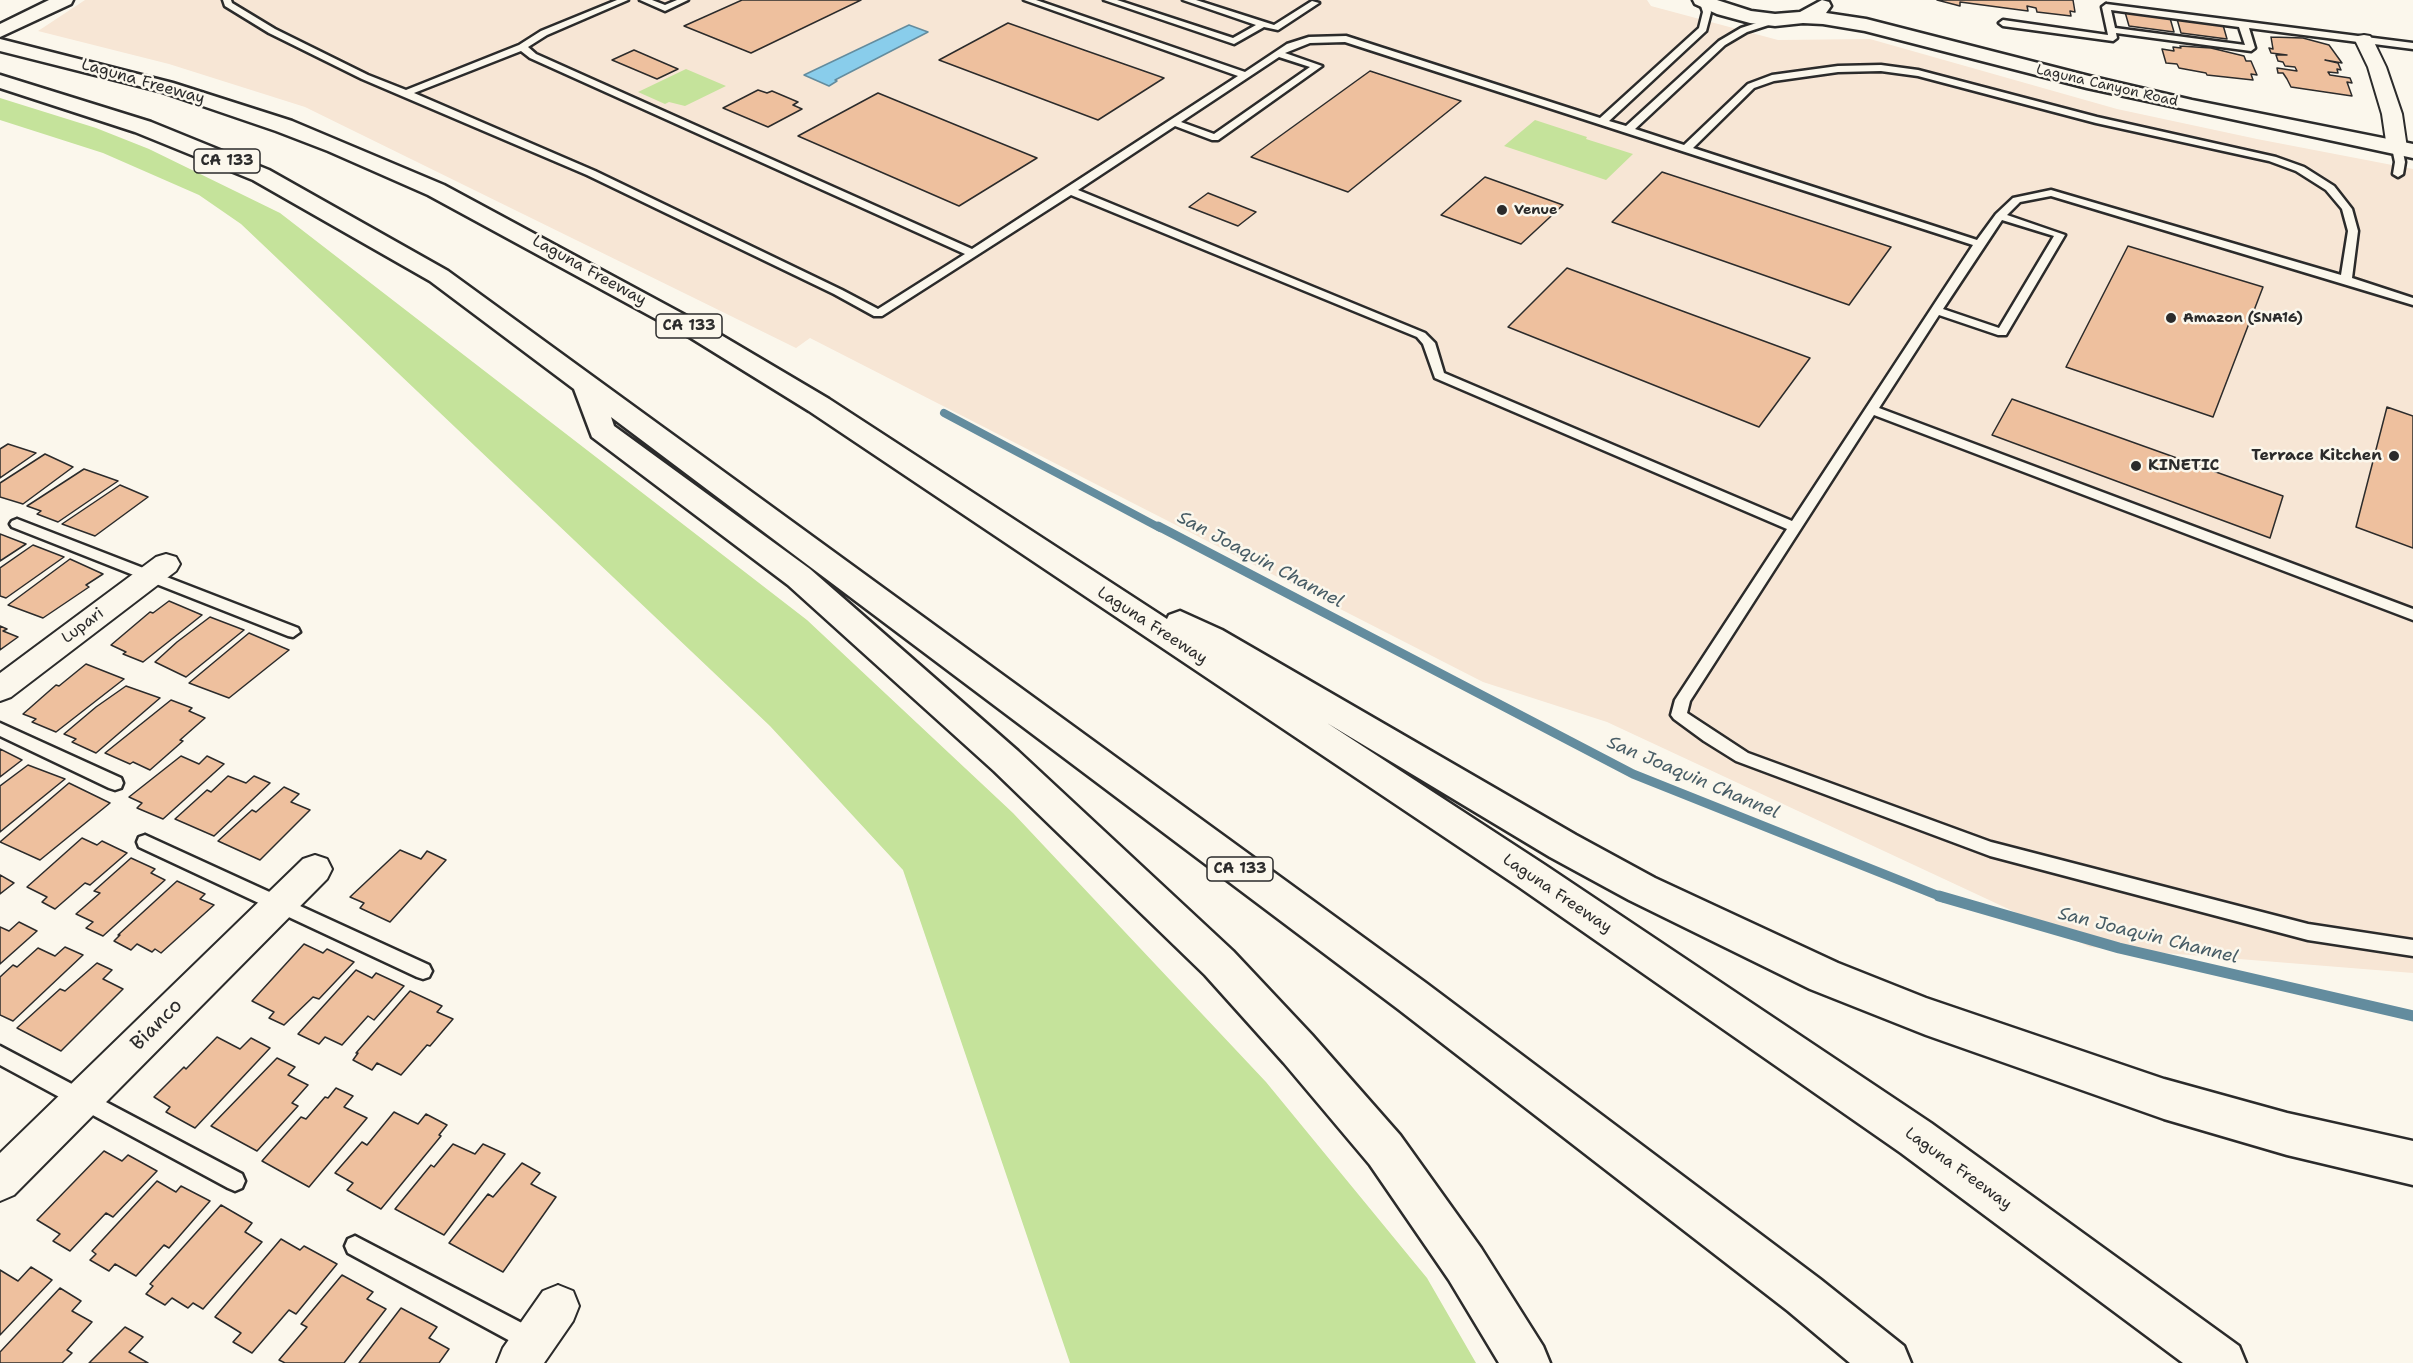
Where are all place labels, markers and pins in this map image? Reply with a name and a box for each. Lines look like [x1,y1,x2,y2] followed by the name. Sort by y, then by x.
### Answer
[1514,202,1557,218] place label: Venue
[1495,203,1509,217] marker: Venue
[2183,310,2303,326] place label: Amazon (SNA16)
[2164,311,2178,325] marker: Amazon (SNA16)
[2251,446,2382,466] place label: Terrace Kitchen
[2387,449,2401,463] marker: Terrace Kitchen
[2148,456,2219,476] place label: KINETIC
[2129,459,2143,473] marker: KINETIC

